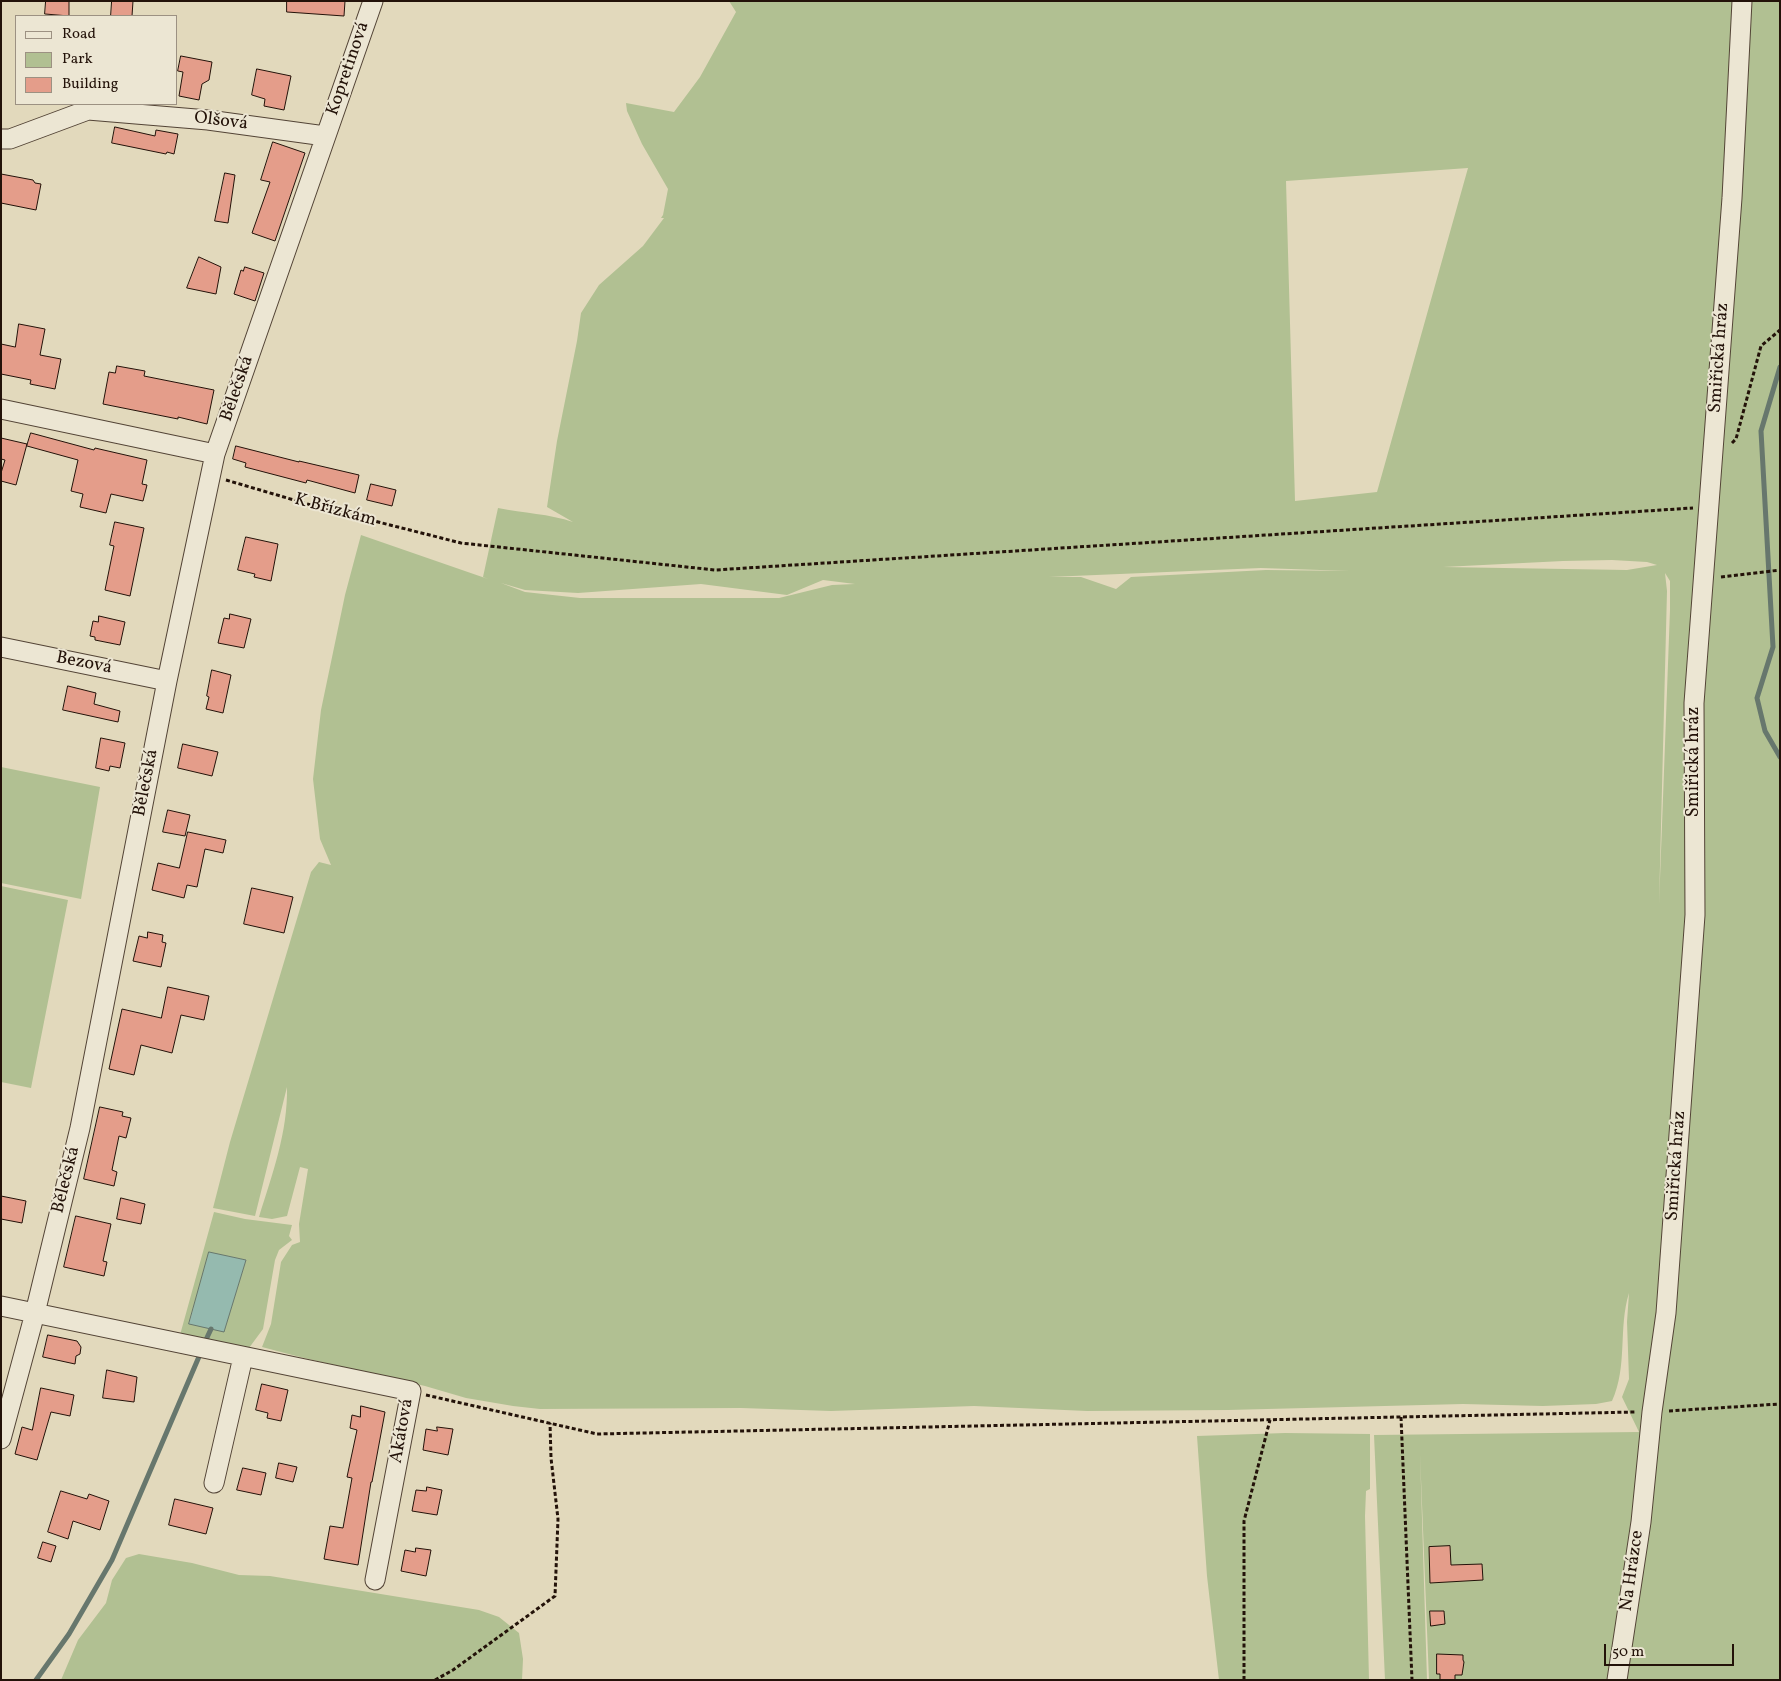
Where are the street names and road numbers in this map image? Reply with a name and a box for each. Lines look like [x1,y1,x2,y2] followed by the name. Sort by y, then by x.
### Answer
[323,19,375,119] street label: Kopretinová
[193,108,249,136] street label: Olšová
[1705,302,1735,414] street label: Smiřická hráz
[217,353,259,425] street label: Bělečská
[292,490,378,532] street label: K Břízkám
[54,648,114,680] street label: Bezová
[1684,707,1706,817] street label: Smiřická hráz
[130,747,164,819] street label: Bělečská
[1662,1110,1692,1222] street label: Smiřická hráz
[48,1144,86,1216] street label: Bělečská
[387,1397,419,1465] street label: Akátová
[1617,1529,1649,1613] street label: Na Hrázce

